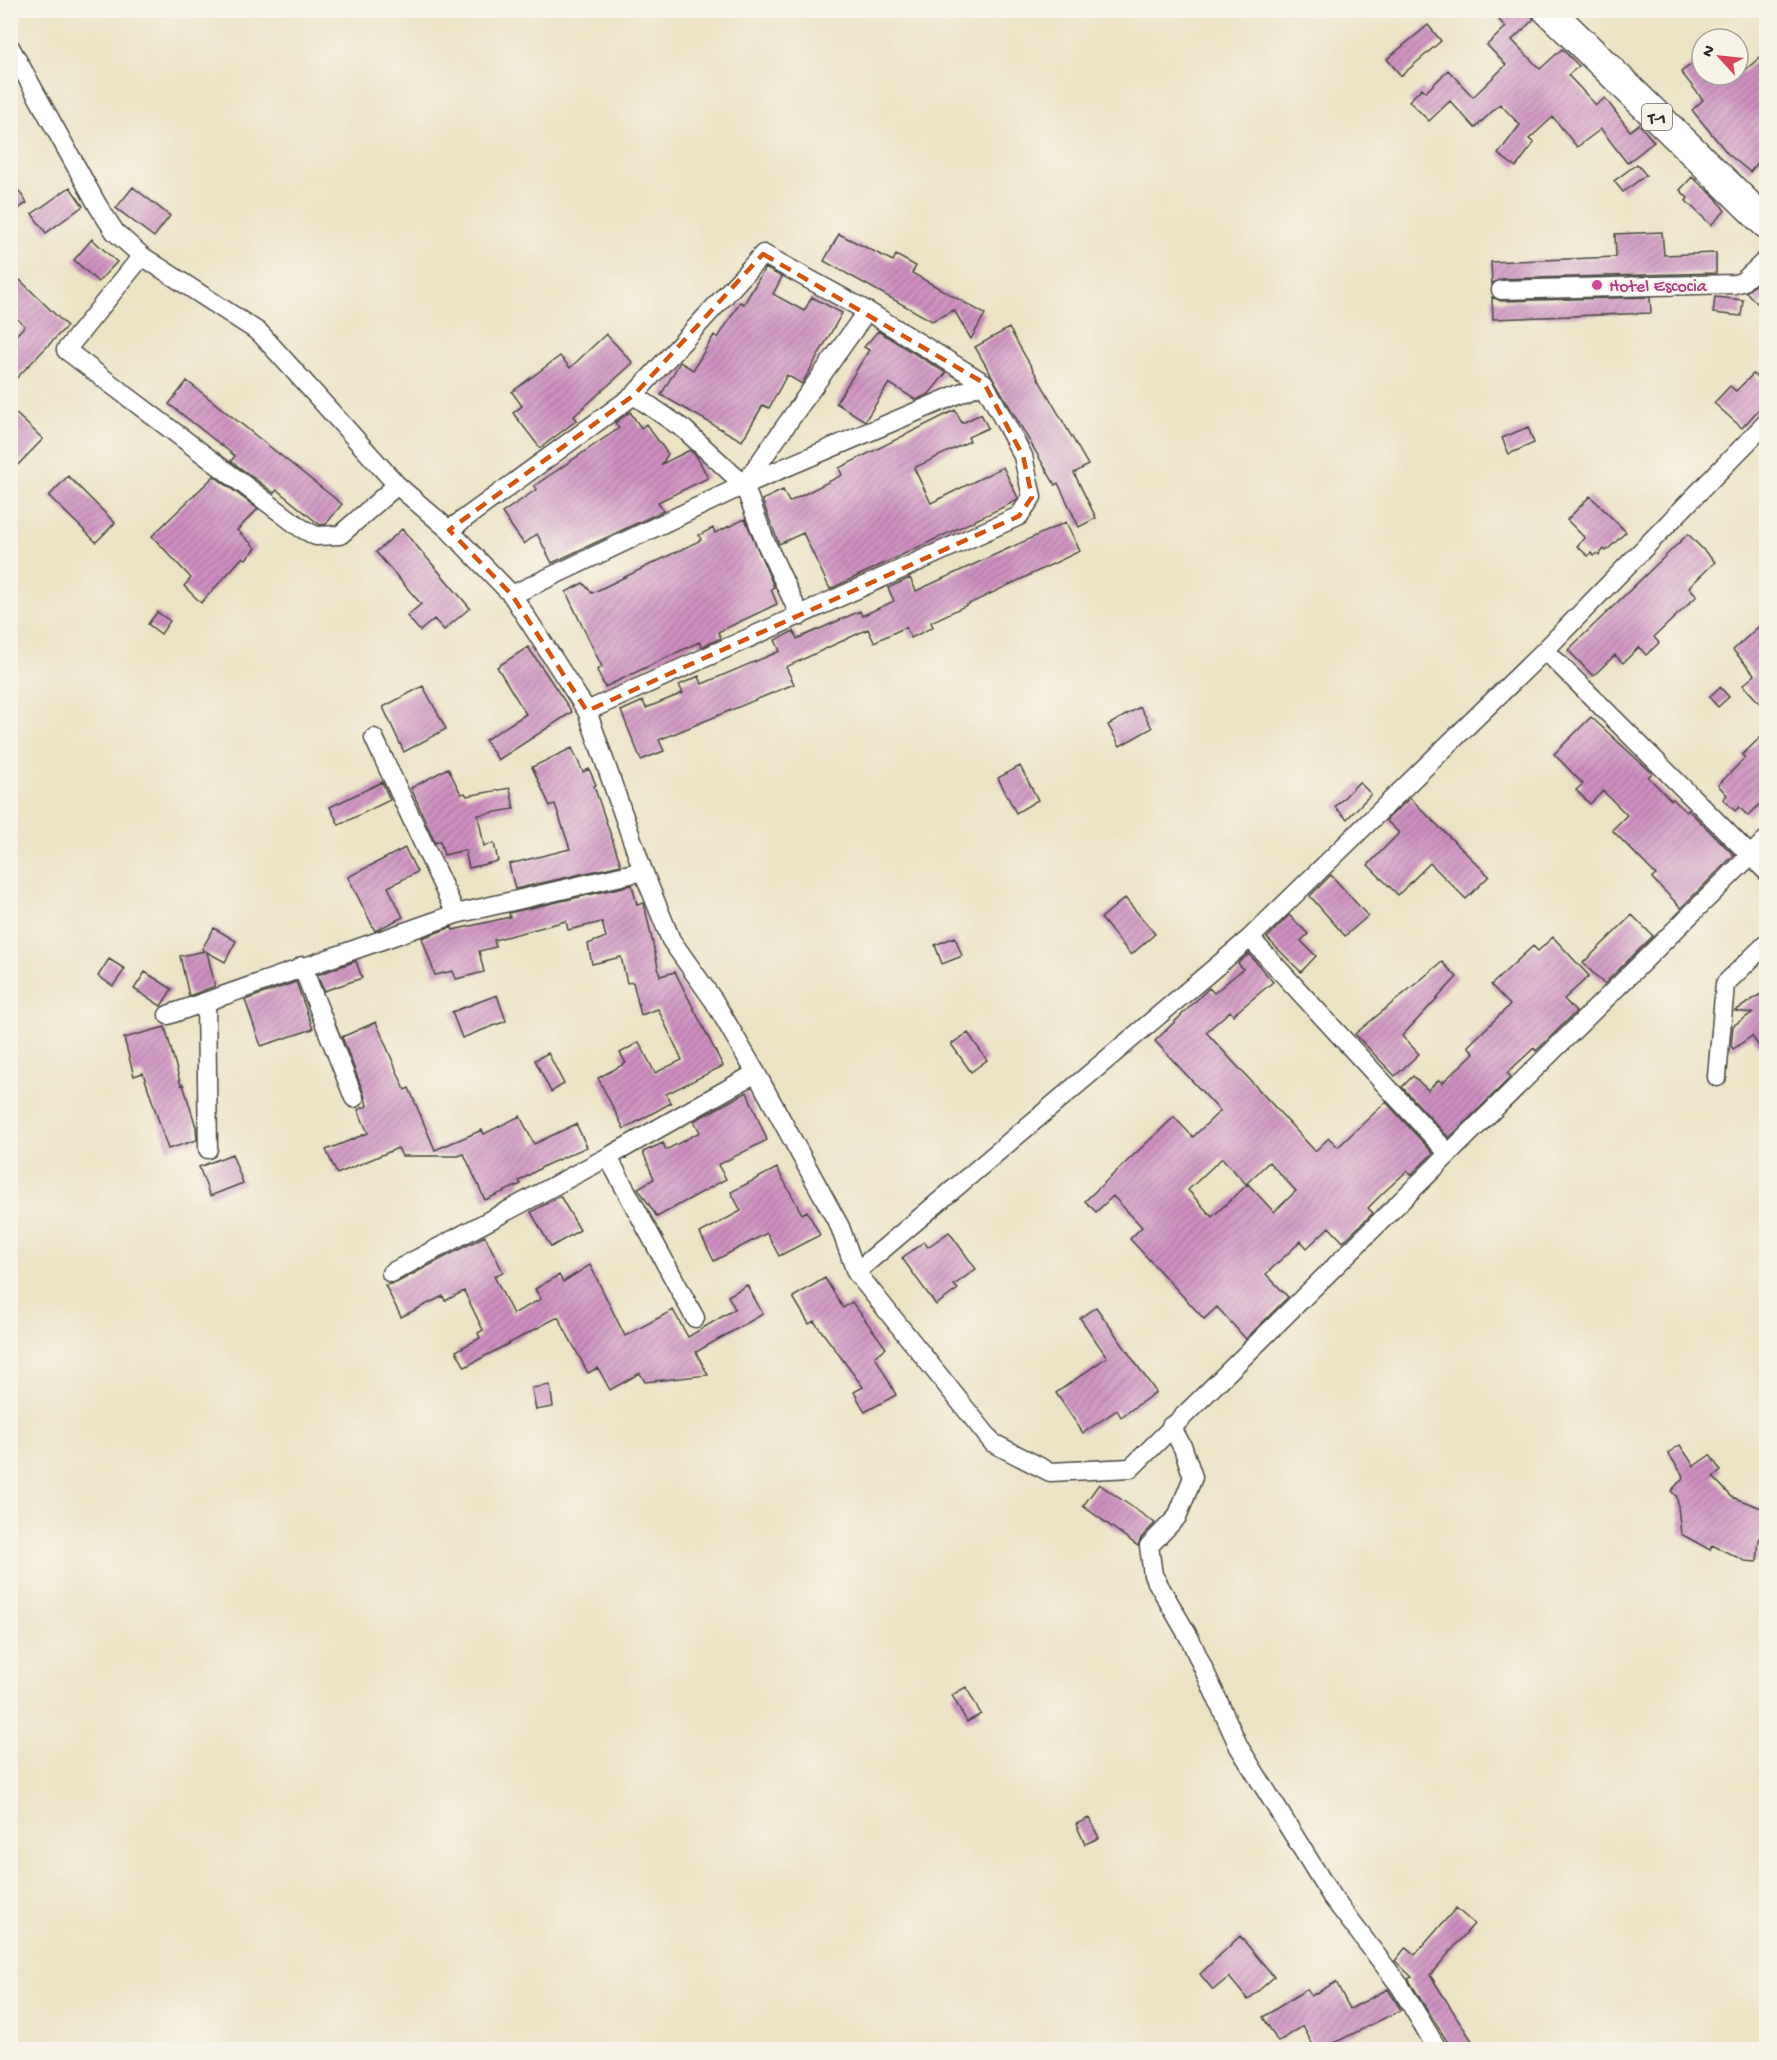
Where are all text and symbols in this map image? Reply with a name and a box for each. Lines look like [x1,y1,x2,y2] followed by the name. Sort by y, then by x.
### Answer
[1690,27,1750,87] north arrow
[1699,42,1721,61] text: N
[1642,104,1672,130] road number: T-1
[1609,277,1708,298] place label: Hotel Escocia
[1590,278,1604,292] marker: Hotel Escocia

